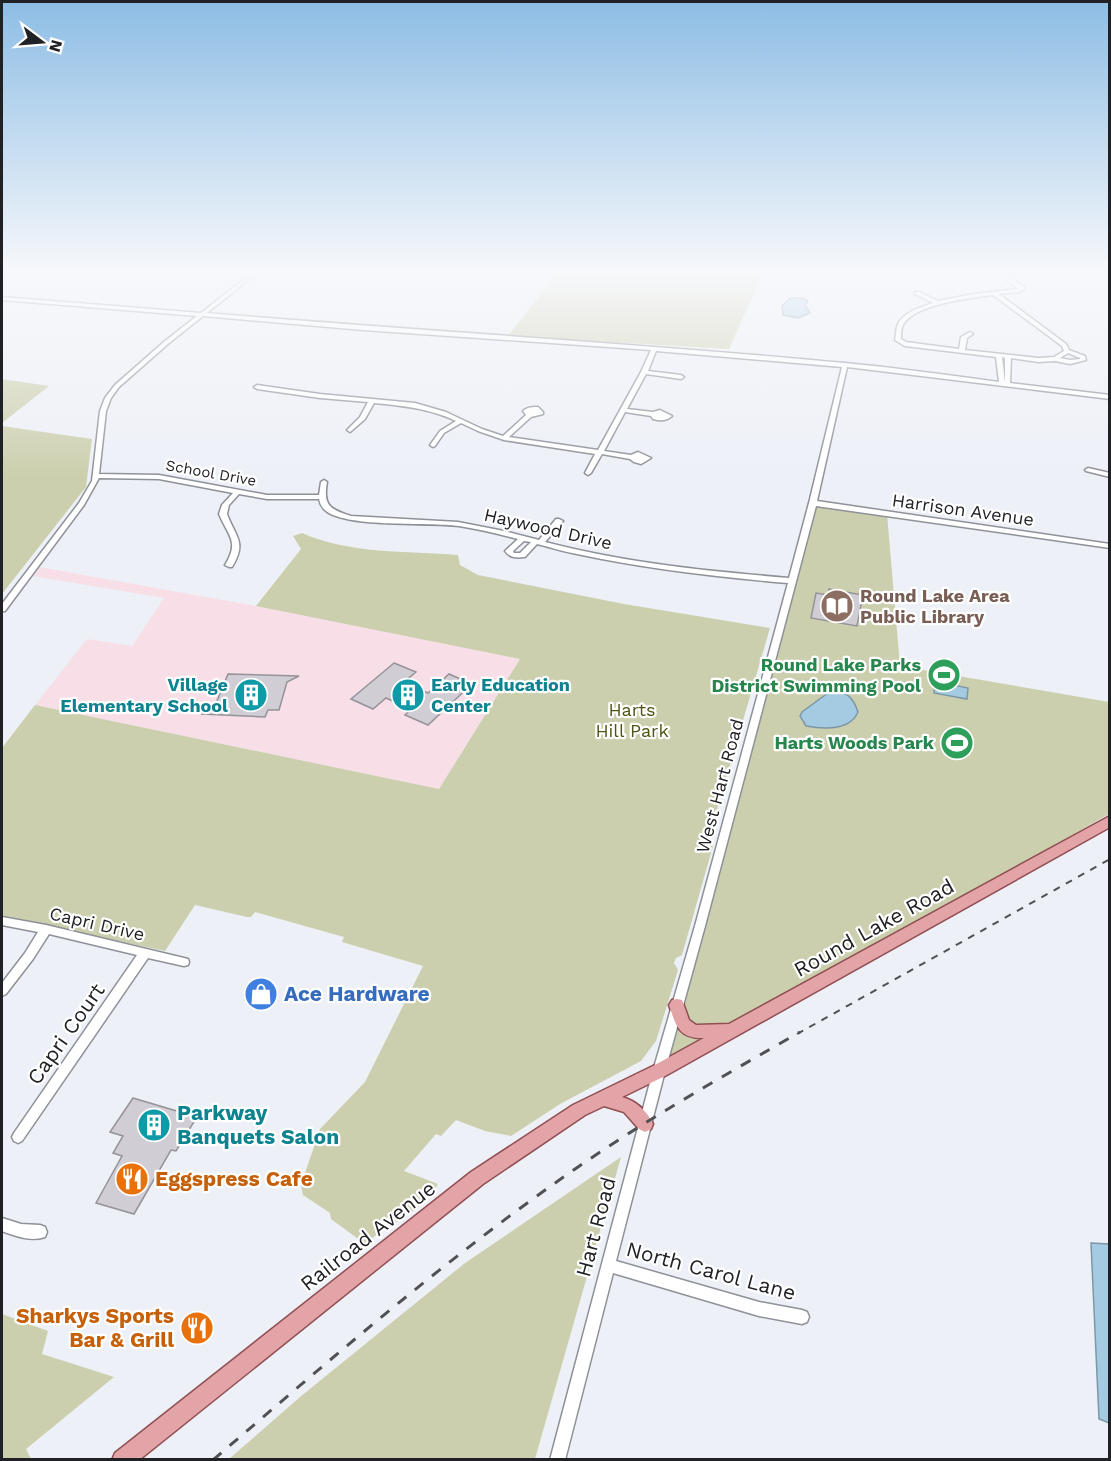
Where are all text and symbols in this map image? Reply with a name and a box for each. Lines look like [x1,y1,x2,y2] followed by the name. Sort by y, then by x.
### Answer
[12,12,72,72] north arrow
[45,38,67,54] text: N
[164,456,258,490] street label: School Drive
[891,489,1035,530] street label: Harrison Avenue
[482,504,614,553] street label: Haywood Drive
[860,585,1010,627] place label: Round Lake Area Public Library
[819,588,855,624] library icon: Round Lake Area Public Library
[711,654,921,696] place label: Round Lake Parks District Swimming Pool
[926,657,962,693] sports icon: Round Lake Parks District Swimming Pool
[60,674,228,716] place label: Village Elementary School
[431,674,570,716] place label: Early Education Center
[233,677,269,713] building icon: Village Elementary School
[390,677,426,713] building icon: Early Education Center
[595,699,669,741] park label: Harts Hill Park
[692,717,748,855] street label: West Hart Road
[939,725,975,761] sports icon: Harts Woods Park
[774,732,935,753] place label: Harts Woods Park
[789,873,958,982] street label: Round Lake Road
[48,902,147,945] street label: Capri Drive
[243,976,279,1012] shop icon: Ace Hardware
[22,978,110,1089] street label: Capri Court
[284,981,430,1006] place label: Ace Hardware
[177,1100,339,1149] place label: Parkway Banquets Salon
[136,1107,172,1143] building icon: Parkway Banquets Salon
[114,1161,150,1197] restaurant icon: Eggspress Cafe
[155,1166,313,1191] place label: Eggspress Cafe
[570,1174,621,1280] street label: Hart Road
[295,1175,440,1296] street label: Railroad Avenue
[624,1236,799,1305] street label: North Carol Lane
[16,1303,174,1352] place label: Sharkys Sports Bar & Grill
[179,1310,215,1346] restaurant icon: Sharkys Sports Bar & Grill

